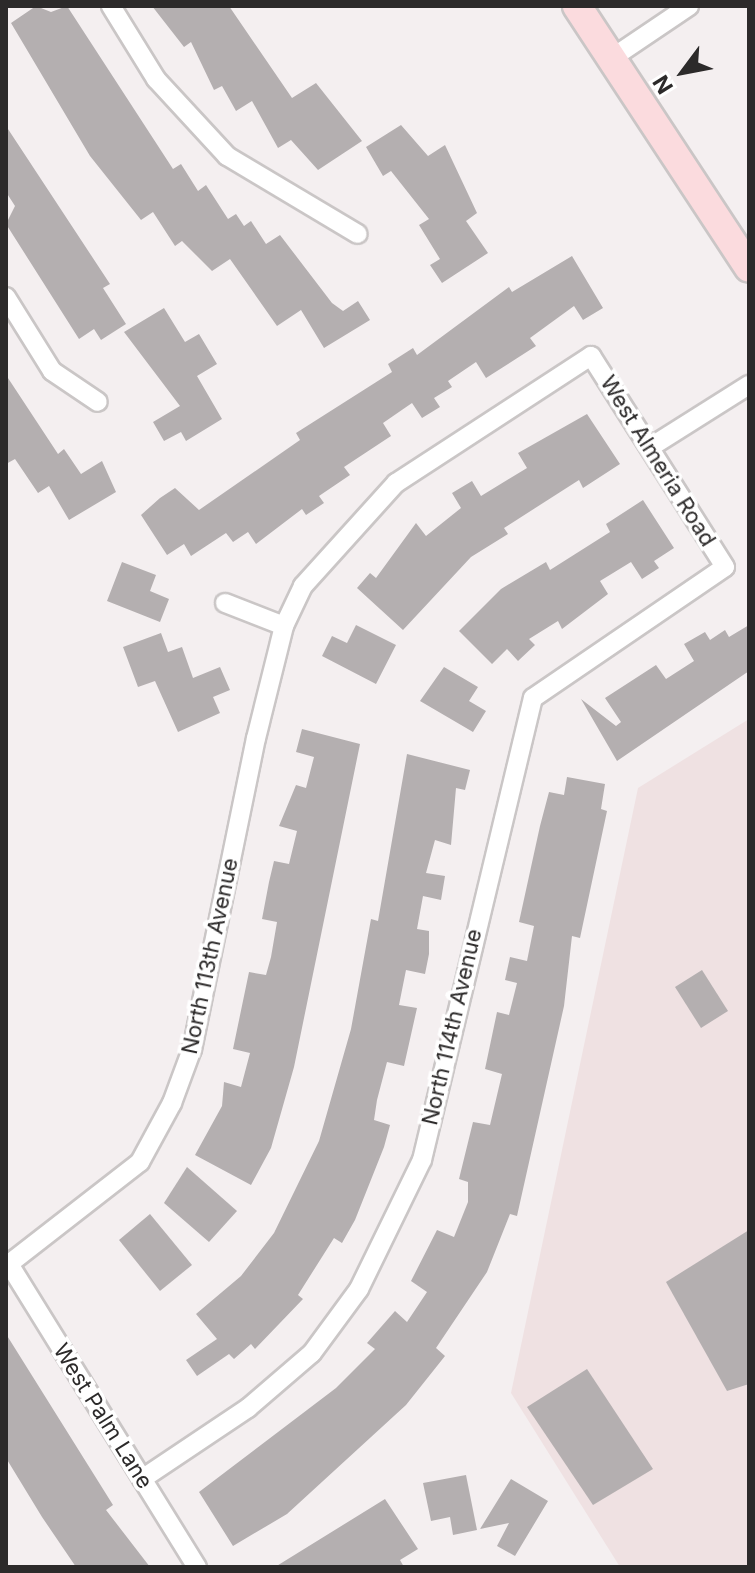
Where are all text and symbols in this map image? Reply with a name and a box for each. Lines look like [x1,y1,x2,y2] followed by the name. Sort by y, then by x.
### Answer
[643,32,723,112] north arrow
[647,71,678,99] text: N
[595,371,721,551] street label: West Almeria Road
[176,855,244,1057] street label: North 113th Avenue
[417,926,487,1128] street label: North 114th Avenue
[48,1339,158,1493] street label: West Palm Lane

